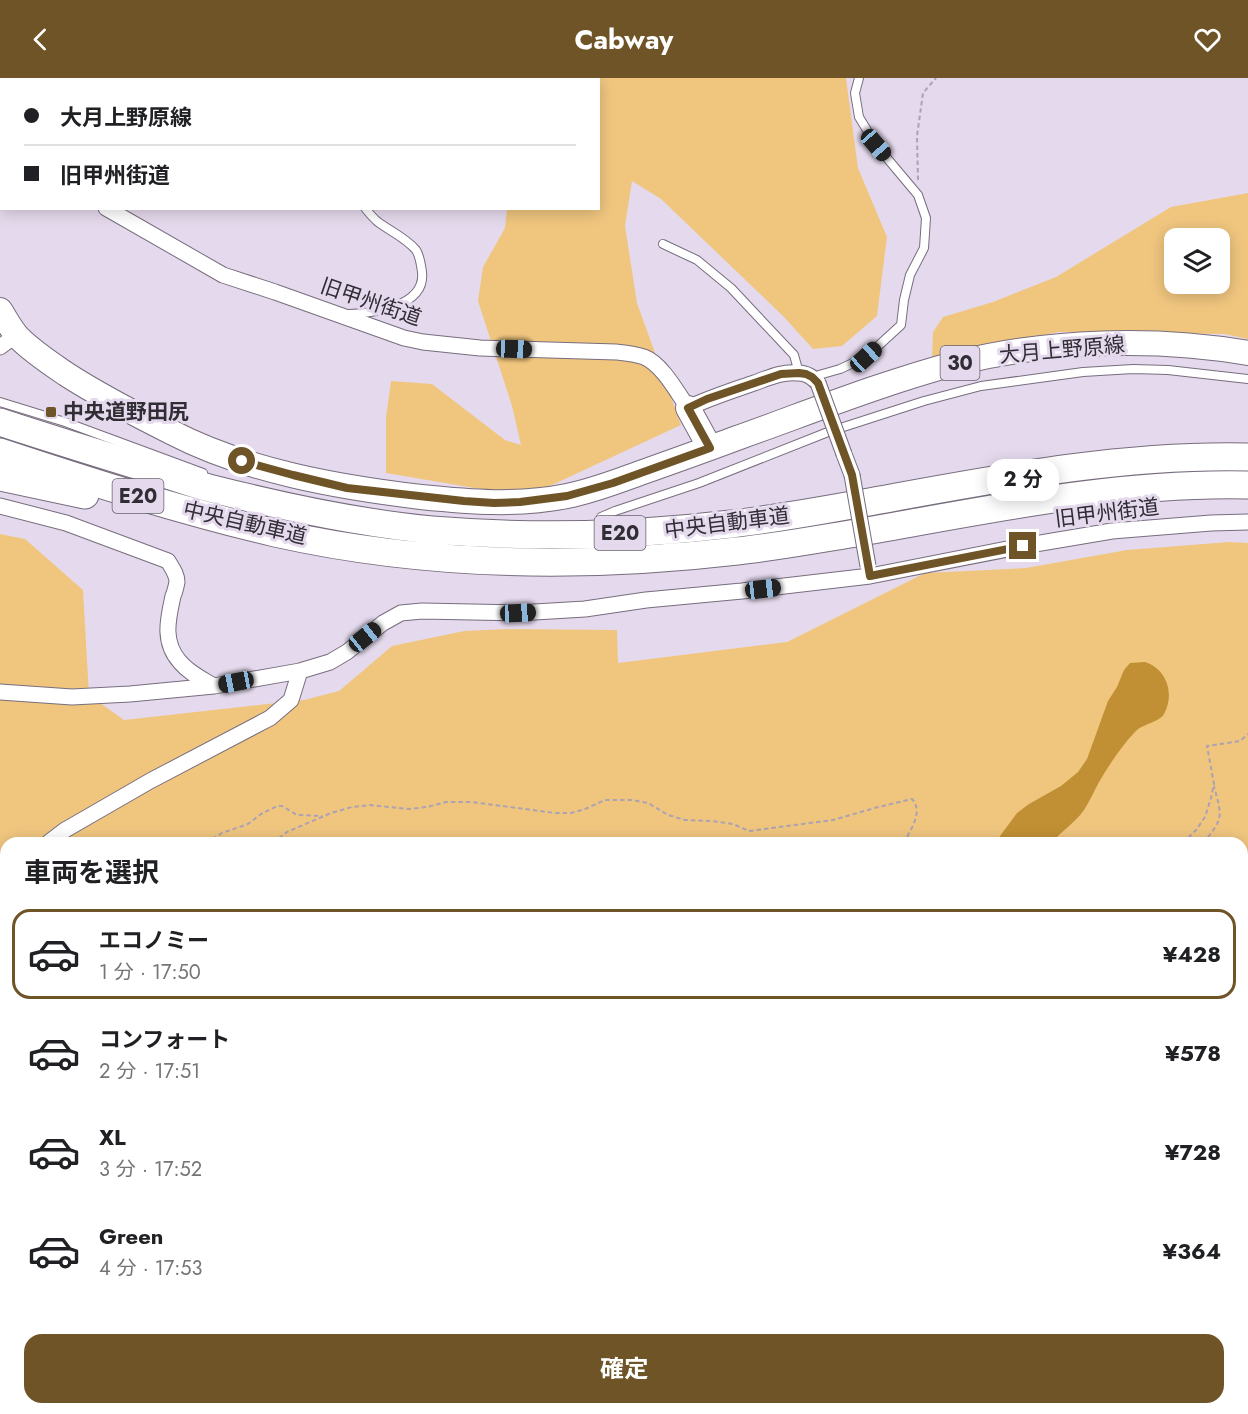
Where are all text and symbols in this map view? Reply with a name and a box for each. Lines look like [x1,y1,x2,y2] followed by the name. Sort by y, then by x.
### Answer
[575,20,673,59] text: Cabway
[24,23,57,56] icon: back
[1191,23,1224,56] icon: heart
[60,101,192,133] text: 大月上野原線
[857,126,895,164] car
[60,159,170,191] text: 旧甲州街道
[1164,228,1230,294] map controls
[1164,228,1230,294] button: layers
[316,271,426,333] street label: 旧甲州街道
[998,330,1126,370] street label: 大月上野原線
[847,338,885,376] car
[496,339,532,359] car
[940,346,980,380] road number: 30
[63,397,189,427] place label: 中央道野田尻
[44,405,58,419] marker: 中央道野田尻
[228,447,255,474] route start
[987,459,1059,501] callout: 2 分
[1003,465,1043,494] text: 2 分
[112,479,164,513] road number: E20
[1053,492,1161,534] street label: 旧甲州街道
[180,494,310,552] street label: 中央自動車道
[663,500,791,546] street label: 中央自動車道
[594,516,646,550] road number: E20
[1009,532,1036,559] route end
[744,578,782,600] car
[500,603,536,623] car
[345,619,385,655] car
[217,670,255,694] car
[24,853,159,892] text: 車両を選択
[99,924,209,956] text: エコノミー
[27,927,81,981] icon: car
[1163,938,1221,970] text: ¥428
[99,958,201,987] text: 1 分 · 17:50
[99,1023,230,1055] text: コンフォート
[27,1026,81,1080] icon: car
[1165,1037,1221,1069] text: ¥578
[99,1057,200,1086] text: 2 分 · 17:51
[99,1121,126,1153] text: XL
[27,1125,81,1179] icon: car
[1165,1136,1221,1168] text: ¥728
[99,1155,202,1184] text: 3 分 · 17:52
[99,1220,163,1252] text: Green
[27,1224,81,1278] icon: car
[1163,1235,1221,1267] text: ¥364
[99,1254,202,1283] text: 4 分 · 17:53
[24,1334,1224,1403] button: 確定

